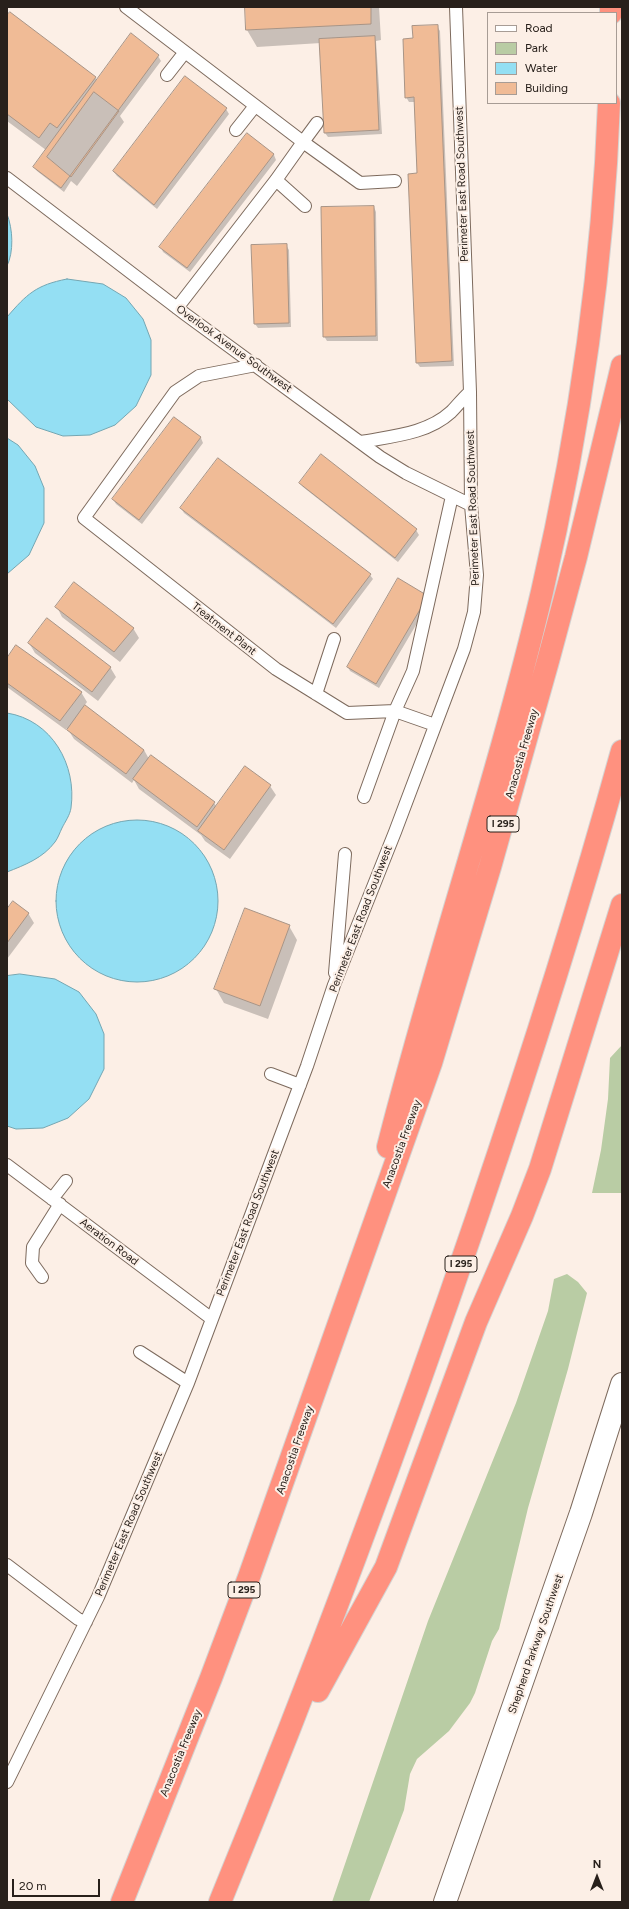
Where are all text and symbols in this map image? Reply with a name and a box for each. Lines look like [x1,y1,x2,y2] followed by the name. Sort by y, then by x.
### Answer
[487,12,617,104] legend
[525,21,553,35] text: Road
[525,41,548,55] text: Park
[525,61,557,75] text: Water
[525,81,568,95] text: Building
[453,106,471,262] street label: Perimeter East Road Southwest
[173,302,295,396] street label: Overlook Avenue Southwest
[464,430,482,586] street label: Perimeter East Road Southwest
[189,600,259,658] street label: Treatment Plant
[503,708,541,800] street label: Anacostia Freeway
[487,816,519,832] road number: I 295
[327,844,395,994] street label: Perimeter East Road Southwest
[380,1098,424,1190] street label: Anacostia Freeway
[214,1148,282,1298] street label: Perimeter East Road Southwest
[77,1216,141,1268] street label: Aeration Road
[445,1256,477,1272] road number: I 295
[274,1404,316,1496] street label: Anacostia Freeway
[92,1450,166,1598] street label: Perimeter East Road Southwest
[506,1572,566,1716] street label: Shepherd Parkway Southwest
[228,1582,260,1598] road number: I 295
[157,1707,205,1799] street label: Anacostia Freeway
[577,1857,617,1897] north arrow
[593,1858,601,1871] text: N
[14,1871,102,1897] scale bar
[19,1879,47,1893] text: 20 m

